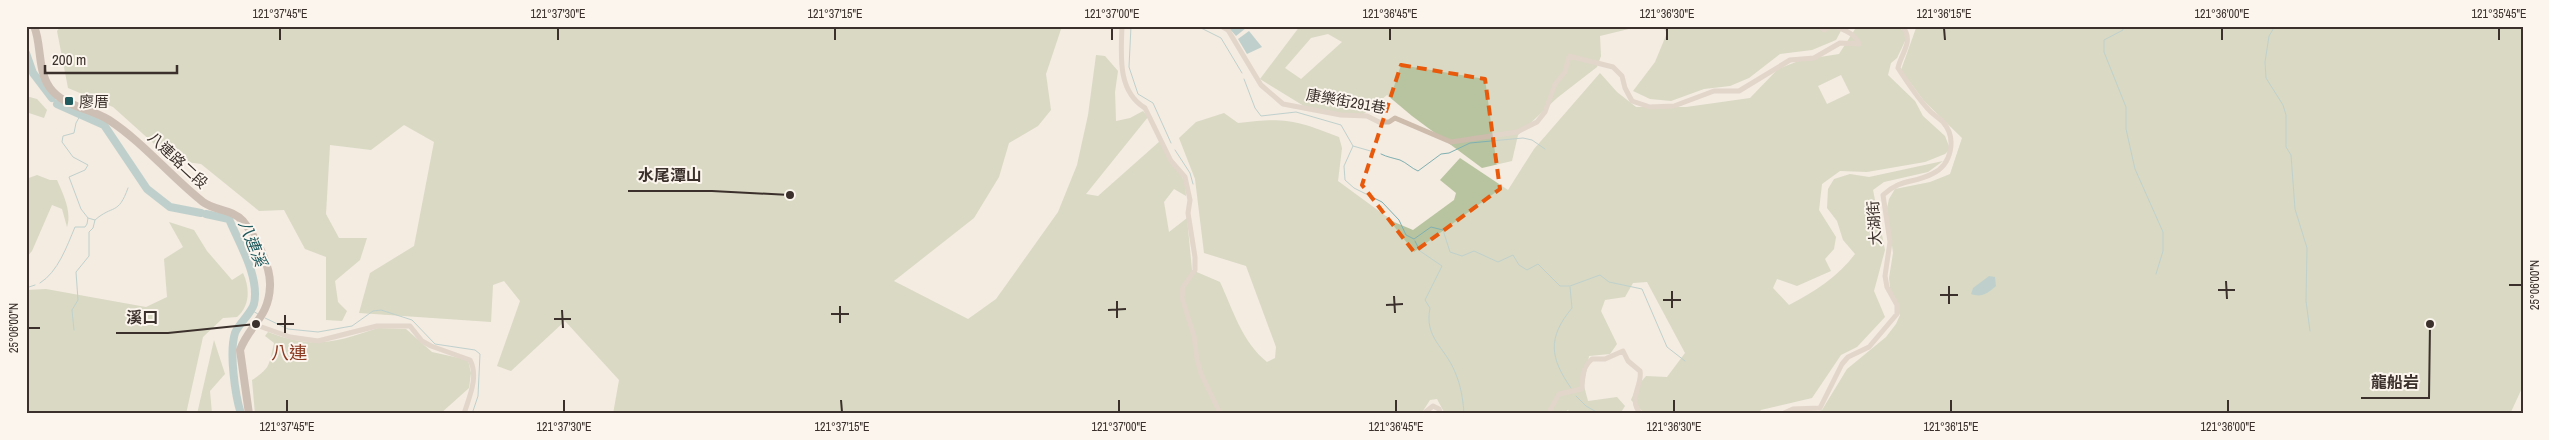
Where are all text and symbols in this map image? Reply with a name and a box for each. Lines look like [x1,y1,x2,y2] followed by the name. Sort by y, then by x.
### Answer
[252,6,308,22] text: 121°37'45"E
[530,6,586,22] text: 121°37'30"E
[807,6,863,22] text: 121°37'15"E
[1084,6,1140,22] text: 121°37'00"E
[1362,6,1418,22] text: 121°36'45"E
[1639,6,1695,22] text: 121°36'30"E
[1916,6,1972,22] text: 121°36'15"E
[2194,6,2250,22] text: 121°36'00"E
[2471,6,2527,22] text: 121°35'45"E
[45,42,178,74] scale bar
[52,49,86,70] text: 200 m
[1305,84,1387,118] street label: 康樂街291巷
[79,91,109,112] place label: 廖厝
[63,95,75,107] marker: 廖厝
[143,127,213,193] street label: 八連路二段
[628,160,712,191] callout: 水尾潭山
[638,164,702,186] text: 水尾潭山
[1862,200,1886,246] street label: 大湖街
[234,217,273,271] water label: 八連溪
[2527,260,2543,310] text: 25°06'00"N
[116,302,168,333] callout: 溪口
[6,303,22,353] text: 25°06'00"N
[126,306,158,328] text: 溪口
[271,340,307,365] district label: 八連
[2361,367,2429,398] callout: 龍船岩
[2371,371,2419,393] text: 龍船岩
[259,419,315,435] text: 121°37'45"E
[536,419,592,435] text: 121°37'30"E
[814,419,870,435] text: 121°37'15"E
[1091,419,1147,435] text: 121°37'00"E
[1368,419,1424,435] text: 121°36'45"E
[1646,419,1702,435] text: 121°36'30"E
[1923,419,1979,435] text: 121°36'15"E
[2200,419,2256,435] text: 121°36'00"E

